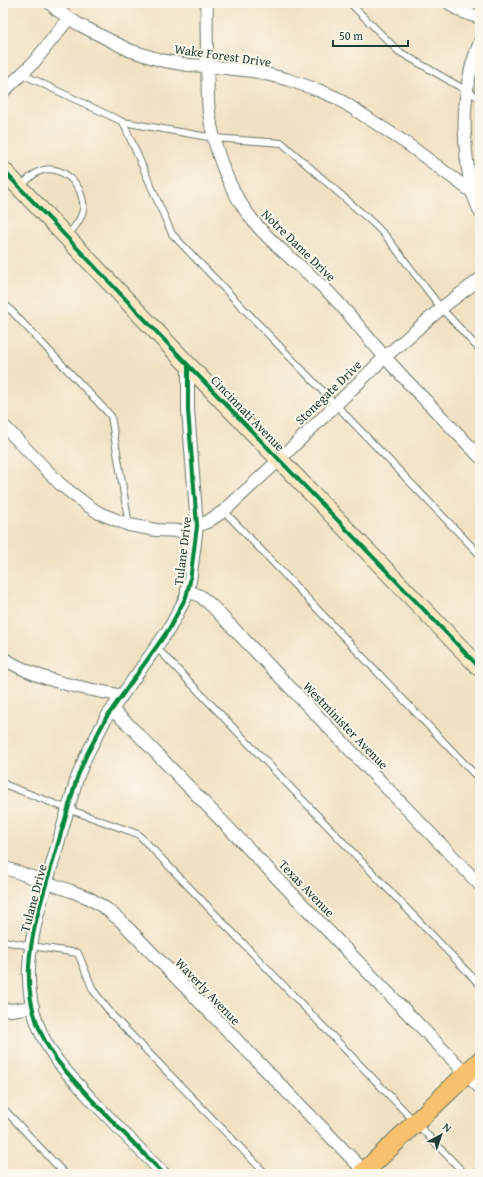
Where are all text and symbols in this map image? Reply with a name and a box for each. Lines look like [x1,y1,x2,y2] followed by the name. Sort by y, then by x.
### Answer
[333,22,408,48] scale bar
[339,27,363,44] text: 50 m
[173,39,273,72] street label: Wake Forest Drive
[257,205,340,286] street label: Notre Dame Drive
[291,356,366,429] street label: Stonegate Drive
[206,371,289,456] street label: Cincinnati Avenue
[169,515,196,587] street label: Tulane Drive
[299,677,393,774] street label: Westminister Avenue
[274,855,339,921] street label: Texas Avenue
[15,862,52,934] street label: Tulane Drive
[171,953,245,1029] street label: Waverly Avenue
[421,1115,461,1155] north arrow
[439,1119,456,1136] text: N

